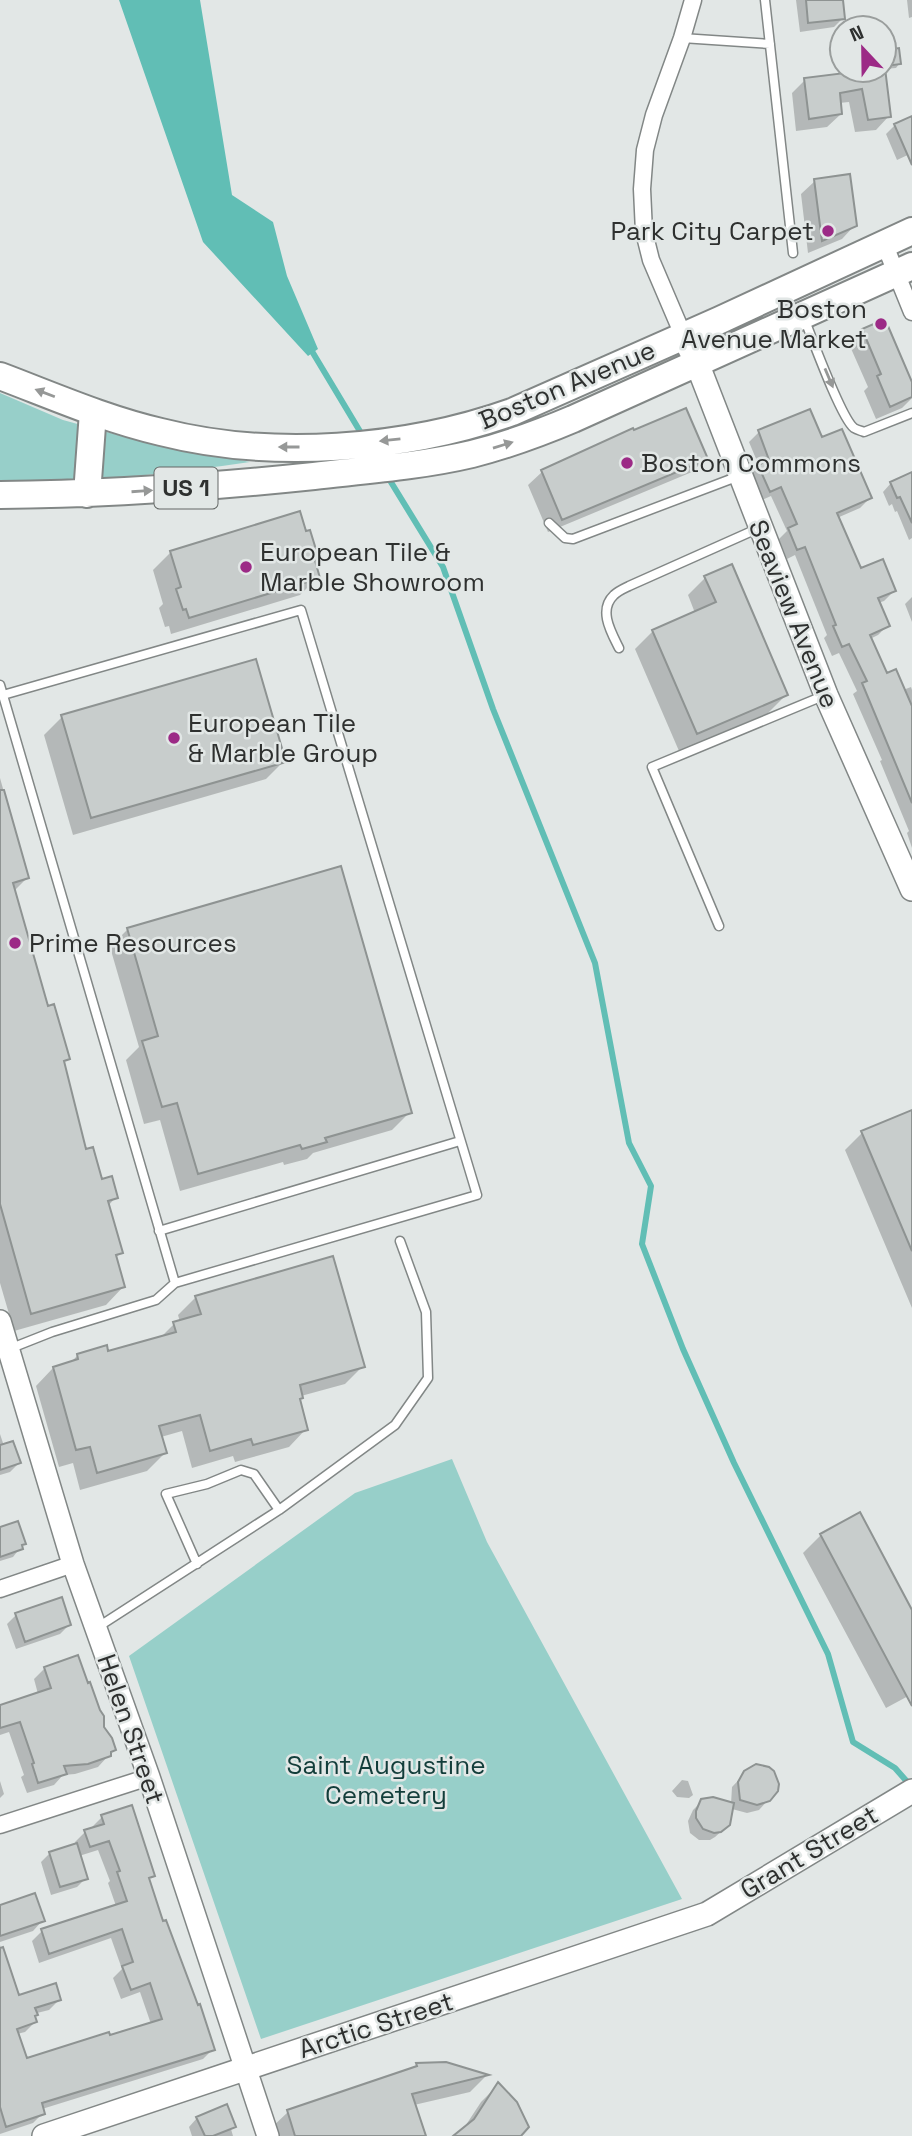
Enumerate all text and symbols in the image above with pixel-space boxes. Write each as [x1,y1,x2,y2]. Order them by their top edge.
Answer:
north arrow [828,14,898,84]
text: N [846,20,867,48]
place label: Park City Carpet [611,214,814,248]
marker: Park City Carpet [820,223,836,239]
place label: Boston Avenue Market [681,292,867,356]
marker: Boston Avenue Market [873,316,889,332]
street label: Boston Avenue [474,333,660,437]
one-way arrow [823,368,835,388]
one-way arrow [34,387,55,398]
one-way arrow [379,435,401,446]
one-way arrow [493,440,514,450]
one-way arrow [278,441,300,453]
place label: Boston Commons [641,446,861,480]
marker: Boston Commons [619,455,635,471]
road number: US 1 [154,467,218,508]
one-way arrow [131,485,153,496]
street label: Seaview Avenue [741,515,847,713]
place label: European Tile & Marble Showroom [260,535,485,599]
marker: European Tile & Marble Showroom [238,559,254,575]
place label: European Tile & Marble Group [188,706,378,770]
marker: European Tile & Marble Group [166,730,182,746]
place label: Prime Resources [29,926,237,960]
marker: Prime Resources [7,935,23,951]
street label: Helen Street [89,1650,173,1808]
park label: Saint Augustine Cemetery [286,1748,486,1812]
street label: Grant Street [734,1797,884,1907]
street label: Arctic Street [294,1984,458,2066]

